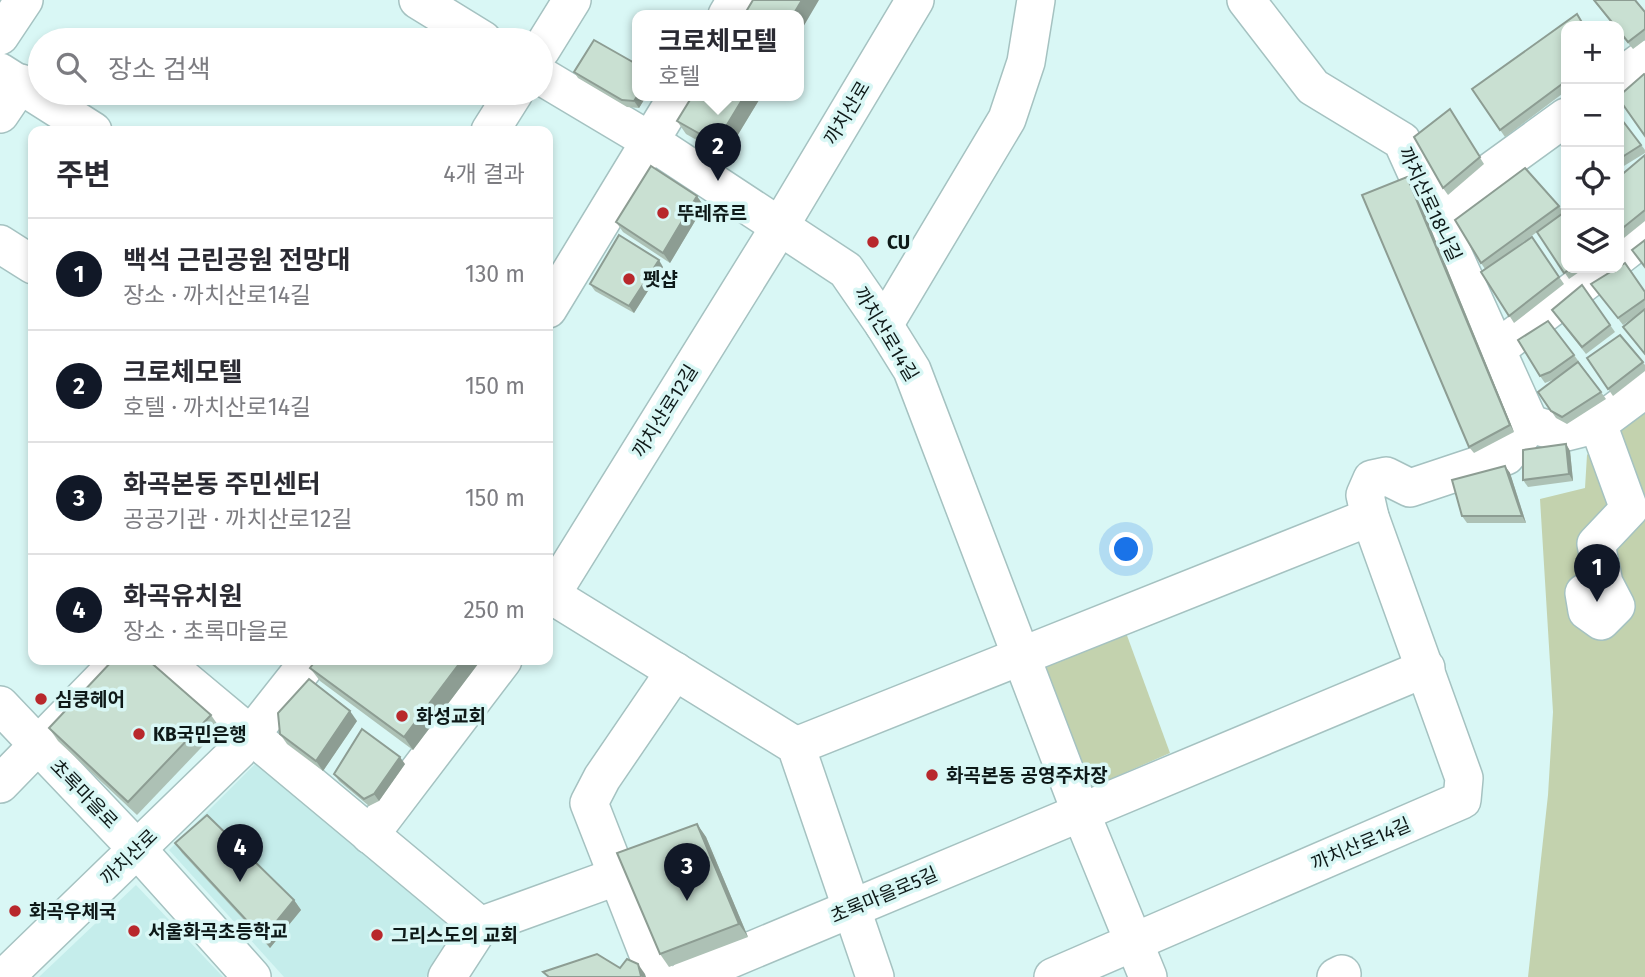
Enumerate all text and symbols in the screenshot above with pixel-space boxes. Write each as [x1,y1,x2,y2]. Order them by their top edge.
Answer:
popup [632,10,804,101]
map controls [1561,21,1624,273]
button: + [1561,21,1624,84]
text: 크로체모텔 [658,26,778,57]
search box [28,28,553,105]
icon: search [52,48,90,86]
text: 장소 검색 [108,54,211,85]
text: 호텔 [658,62,701,90]
street label: 까치산로 [819,77,875,149]
button: − [1561,84,1624,147]
pin: 2 [695,123,741,181]
street label: 까치산로18나길 [1393,143,1467,265]
button: locate [1561,147,1624,210]
text: 주변 [56,157,111,193]
text: 4개 결과 [443,160,525,188]
place label: 뚜레쥬르 [677,202,747,225]
marker: 뚜레쥬르 [655,205,671,221]
button: layers [1561,210,1624,273]
place label: CU [887,231,910,254]
marker: CU [865,234,881,250]
text: 백석 근린공원 전망대 [123,245,351,276]
text: 1 [74,260,84,288]
text: 130 m [465,260,525,288]
place label: 펫샵 [643,268,678,291]
marker: 펫샵 [621,271,637,287]
text: 장소 · 까치산로14길 [123,281,311,309]
street label: 까치산로14길 [849,283,923,385]
text: 크로체모텔 [123,357,243,388]
street label: 까치산로12길 [627,360,703,462]
text: 2 [73,372,85,400]
text: 150 m [465,372,525,400]
text: 호텔 · 까치산로14길 [123,393,311,421]
text: 화곡본동 주민센터 [123,469,321,500]
text: 3 [73,484,85,512]
text: 150 m [465,484,525,512]
text: 공공기관 · 까치산로12길 [123,505,353,533]
your location [1109,532,1143,566]
pin: 1 [1574,544,1620,602]
text: 화곡유치원 [123,581,243,612]
text: 4 [73,596,86,624]
text: 250 m [463,596,525,624]
text: 장소 · 초록마을로 [123,617,289,645]
place label: 심쿵헤어 [55,688,125,711]
marker: 심쿵헤어 [33,691,49,707]
place label: 화성교회 [416,705,486,728]
marker: 화성교회 [394,708,410,724]
place label: KB국민은행 [153,723,247,746]
marker: KB국민은행 [131,726,147,742]
street label: 초록마을로 [45,755,123,833]
place label: 화곡본동 공영주차장 [946,764,1108,787]
marker: 화곡본동 공영주차장 [924,767,940,783]
street label: 까치산로14길 [1308,813,1414,875]
street label: 까치산로 [96,824,162,890]
pin: 4 [217,824,263,882]
pin: 3 [664,843,710,901]
street label: 초록마을로5길 [827,862,941,928]
place label: 화곡우체국 [29,900,116,923]
marker: 화곡우체국 [7,903,23,919]
place label: 서울화곡초등학교 [148,920,288,943]
marker: 서울화곡초등학교 [126,923,142,939]
place label: 그리스도의 교회 [391,924,518,947]
marker: 그리스도의 교회 [369,927,385,943]

